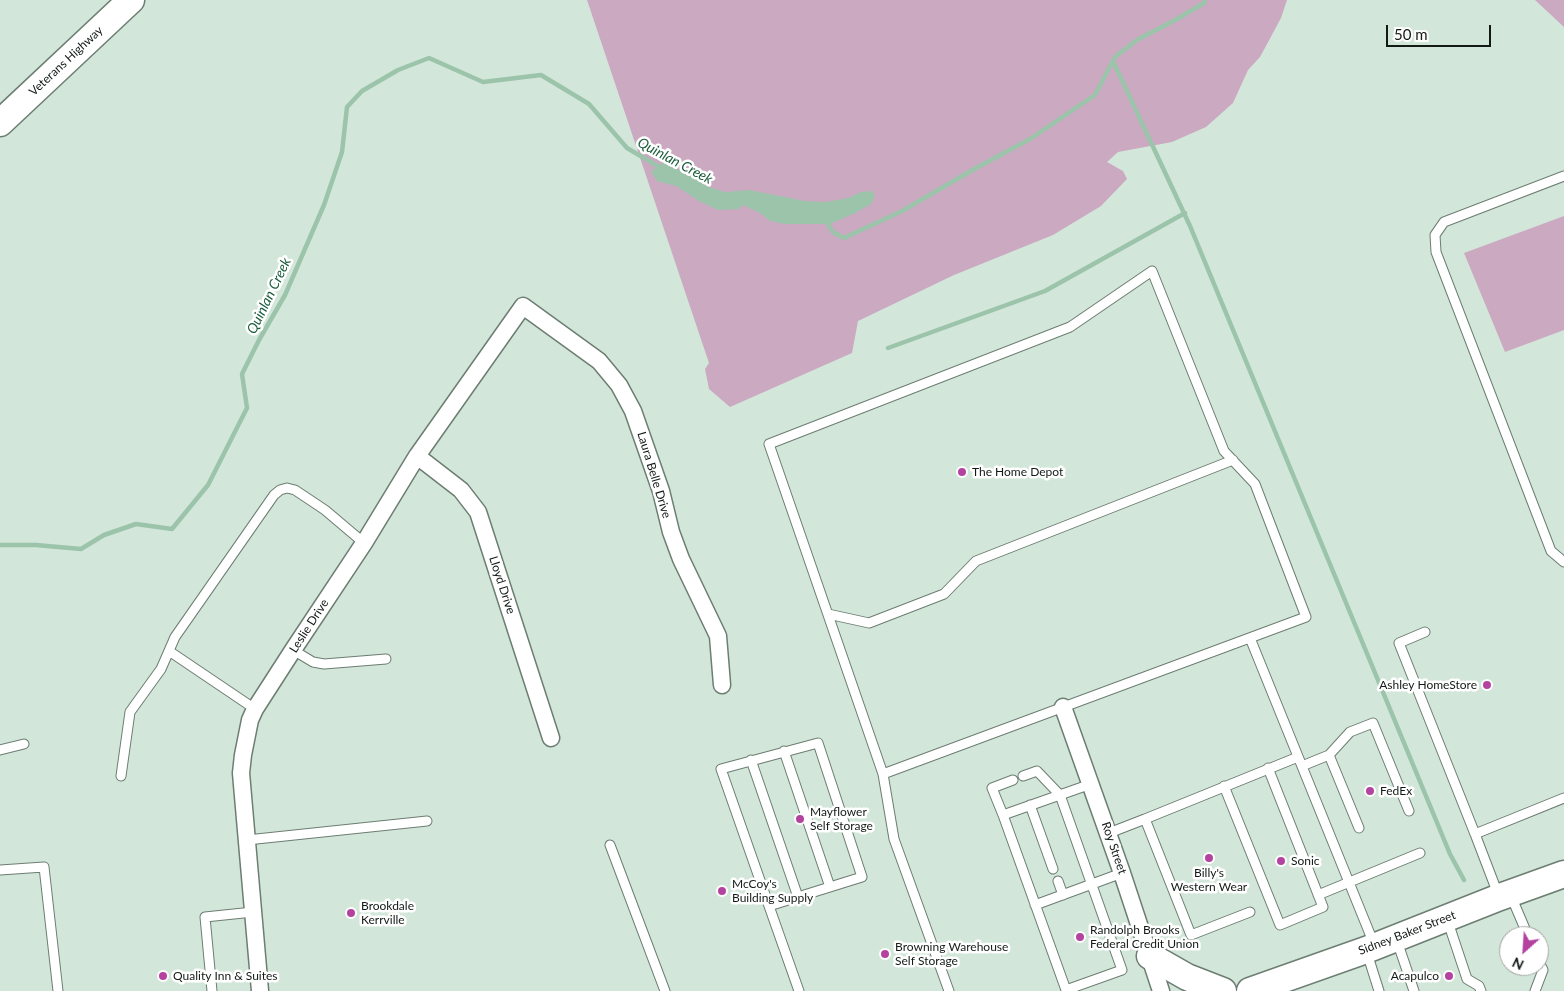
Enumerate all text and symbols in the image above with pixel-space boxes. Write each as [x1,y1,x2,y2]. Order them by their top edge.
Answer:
scale bar [1389,15,1494,47]
street label: Veterans Highway [26,23,106,99]
text: 50 m [1394,25,1428,43]
water label: Quinlan Creek [635,134,715,188]
water label: Quinlan Creek [243,255,295,337]
street label: Laura Belle Drive [634,430,674,520]
place label: The Home Depot [972,465,1063,479]
marker: The Home Depot [956,466,968,478]
street label: Lloyd Drive [486,554,518,616]
street label: Leslie Drive [286,597,332,655]
place label: Ashley HomeStore [1379,678,1477,692]
marker: Ashley HomeStore [1481,679,1493,691]
place label: FedEx [1380,784,1412,798]
marker: FedEx [1364,785,1376,797]
place label: Mayflower Self Storage [810,805,873,833]
marker: Mayflower Self Storage [794,813,806,825]
street label: Roy Street [1098,820,1130,876]
marker: Billy's Western Wear [1203,852,1215,864]
place label: Sonic [1291,854,1320,868]
marker: Sonic [1275,855,1287,867]
place label: Billy's Western Wear [1171,866,1247,894]
place label: McCoy's Building Supply [732,877,813,905]
marker: McCoy's Building Supply [716,885,728,897]
place label: Brookdale Kerrville [361,899,414,927]
marker: Brookdale Kerrville [345,907,357,919]
street label: Sidney Baker Street [1356,908,1458,958]
place label: Randolph Brooks Federal Credit Union [1090,923,1199,951]
north arrow [1499,926,1549,976]
marker: Randolph Brooks Federal Credit Union [1074,931,1086,943]
place label: Browning Warehouse Self Storage [895,940,1008,968]
marker: Browning Warehouse Self Storage [879,948,891,960]
text: N [1509,954,1526,974]
place label: Quality Inn & Suites [173,969,278,983]
place label: Acapulco [1391,969,1439,983]
marker: Quality Inn & Suites [157,970,169,982]
marker: Acapulco [1443,970,1455,982]

